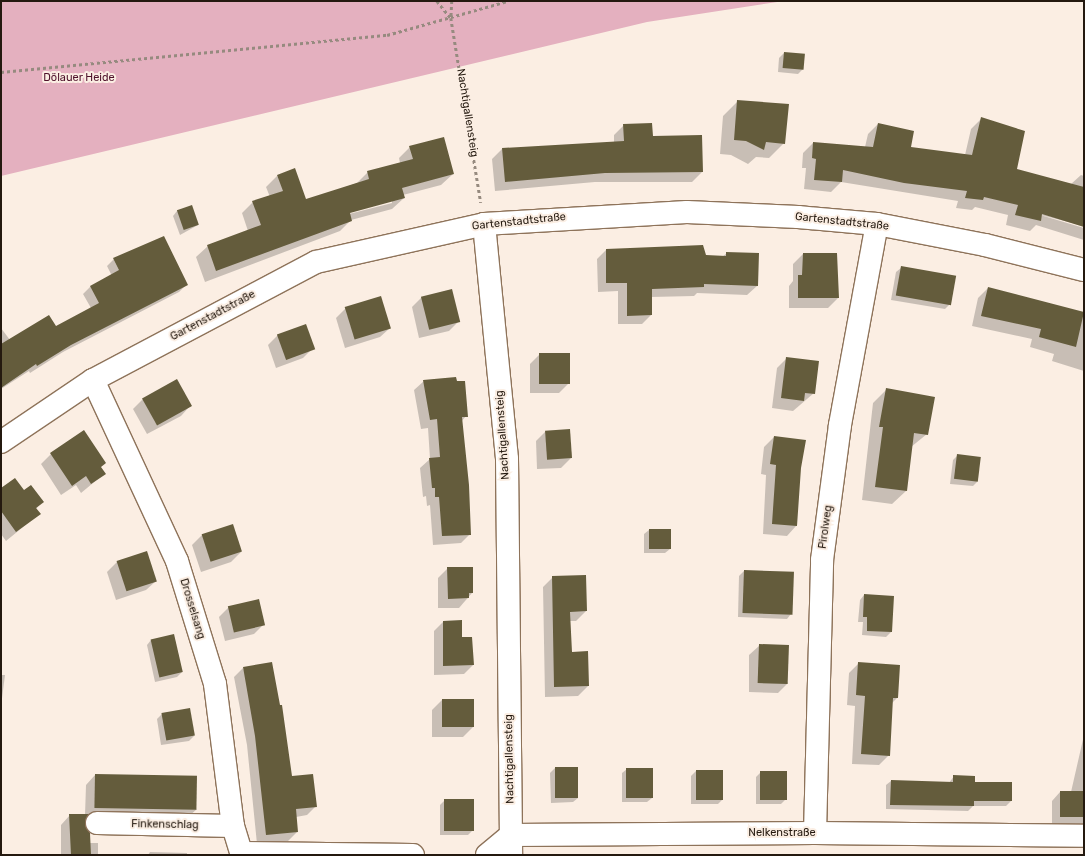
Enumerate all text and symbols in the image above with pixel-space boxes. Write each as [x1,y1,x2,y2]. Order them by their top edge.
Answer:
street label: Nachtigallensteig [453,68,481,158]
park label: Dölauer Heide [43,71,115,85]
street label: Gartenstadtstraße [471,211,567,233]
street label: Gartenstadtstraße [794,211,890,233]
street label: Gartenstadtstraße [168,288,258,344]
street label: Nachtigallensteig [493,390,513,480]
street label: Pirolweg [816,504,836,550]
street label: Drosselsang [176,577,208,641]
street label: Nachtigallensteig [503,714,517,804]
street label: Finkenschlag [131,818,199,832]
street label: Nelkenstraße [748,826,816,840]

